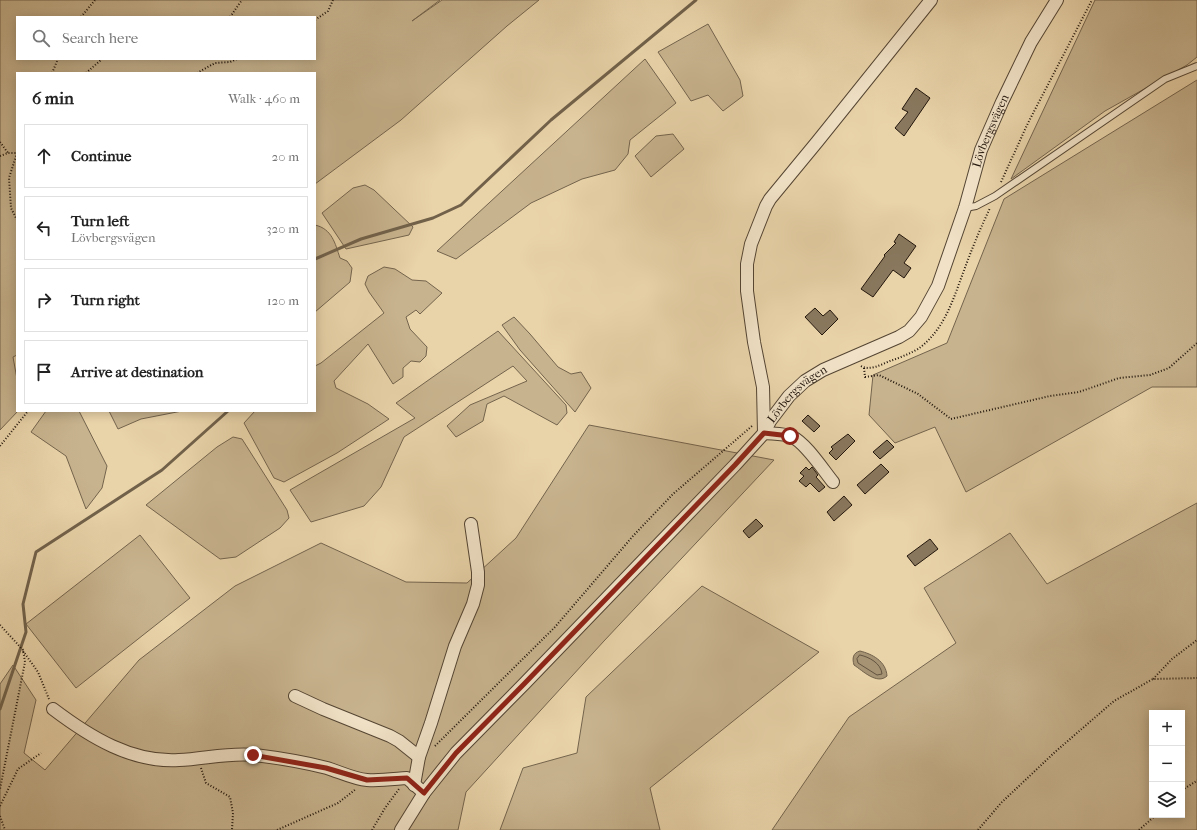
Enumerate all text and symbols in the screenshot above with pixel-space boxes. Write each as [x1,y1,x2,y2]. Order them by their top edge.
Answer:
search box [16,16,316,60]
icon: search [30,27,52,49]
text: Search here [62,29,138,47]
text: 6 min [32,88,74,108]
text: Walk · 460 m [228,91,300,106]
street label: Lövbergsvägen [969,92,1012,169]
icon: ahead [33,145,55,167]
text: Continue [71,147,131,165]
text: 20 m [272,149,299,164]
text: Turn left [71,212,129,230]
icon: left [33,217,55,239]
text: 320 m [266,221,299,236]
text: Lövbergsvägen [71,230,156,245]
icon: right [33,289,55,311]
text: Turn right [71,291,140,309]
text: 120 m [267,293,299,308]
icon: arrive [33,361,55,383]
street label: Lövbergsvägen [764,362,829,426]
text: Arrive at destination [71,363,203,381]
route start [781,427,799,445]
map controls [1149,710,1185,818]
button: + [1149,710,1185,746]
route end [244,746,262,764]
button: − [1149,746,1185,782]
button: layers [1149,782,1185,818]

